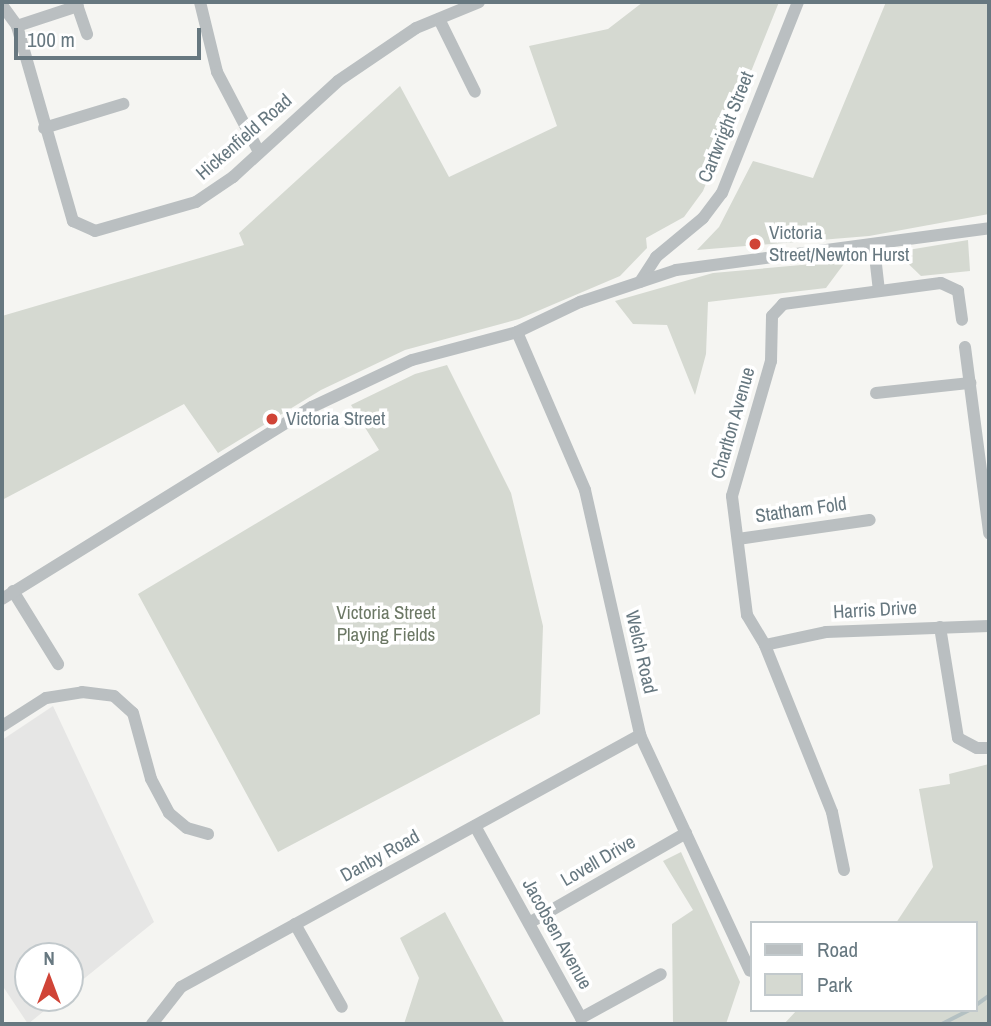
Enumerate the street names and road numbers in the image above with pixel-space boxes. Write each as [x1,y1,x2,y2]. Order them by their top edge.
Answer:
street label: Cartwright Street [693,68,759,186]
street label: Hickenfield Road [191,89,297,185]
street label: Charlton Avenue [706,364,760,482]
street label: Statham Fold [754,492,848,528]
street label: Harris Drive [832,596,918,624]
street label: Welch Road [620,608,662,696]
street label: Danby Road [337,825,423,887]
street label: Lovell Drive [557,831,639,891]
street label: Jacobsen Avenue [517,874,597,994]

